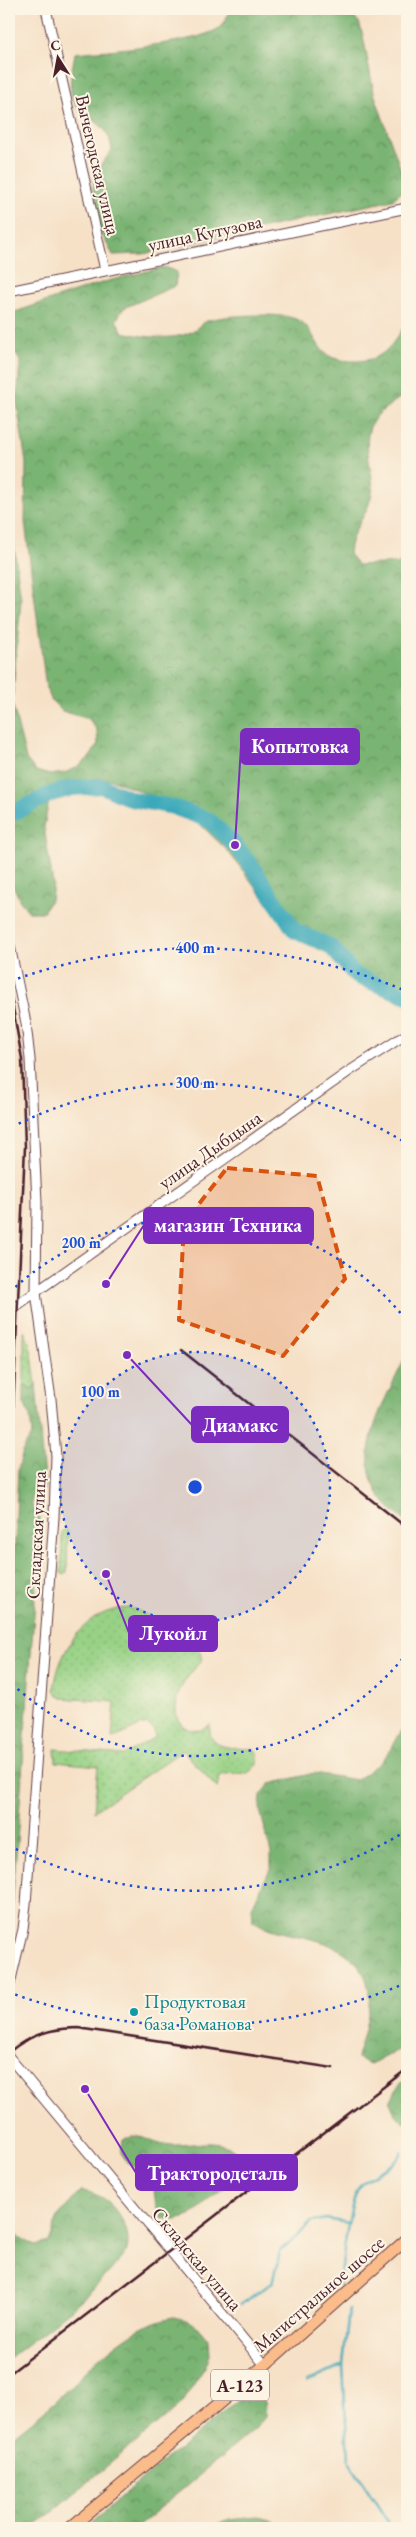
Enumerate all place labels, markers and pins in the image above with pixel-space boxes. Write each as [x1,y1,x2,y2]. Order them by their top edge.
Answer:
callout: Копытовка [241,729,359,764]
callout: магазин Техника [144,1208,313,1243]
callout: Диамакс [192,1407,288,1442]
centre of rings [186,1478,204,1496]
callout: Лукойл [129,1616,217,1651]
place label: Продуктовая база Романова [144,1989,252,2036]
marker: Продуктовая база Романова [128,2006,140,2018]
callout: Трактородеталь [136,2155,297,2190]

